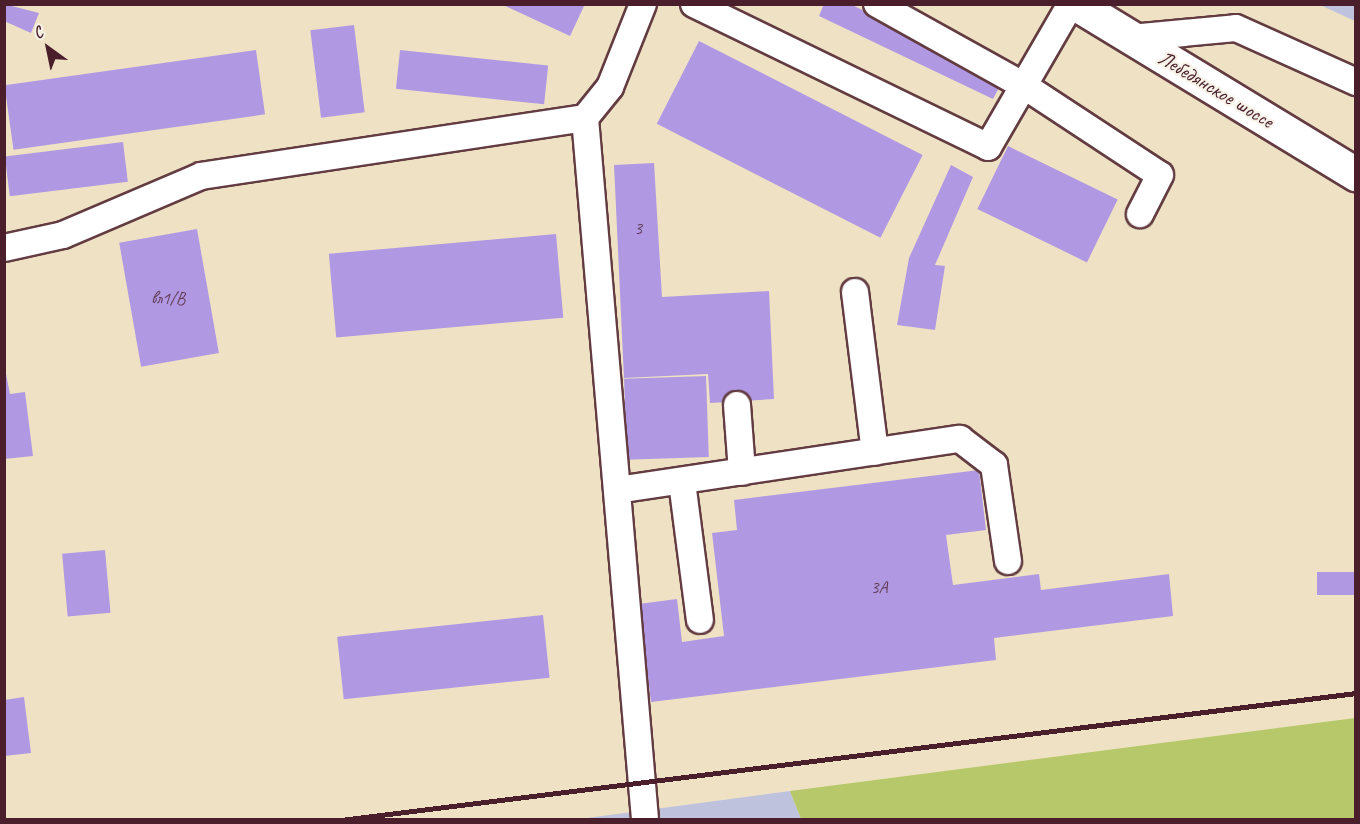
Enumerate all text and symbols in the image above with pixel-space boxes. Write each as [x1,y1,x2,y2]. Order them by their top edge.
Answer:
north arrow [18,18,78,78]
text: С [29,22,47,43]
street label: Лебедянское шоссе [1153,44,1279,134]
house number: 3 [634,217,642,239]
house number: вл1/В [151,287,185,309]
house number: 3А [870,576,888,598]

